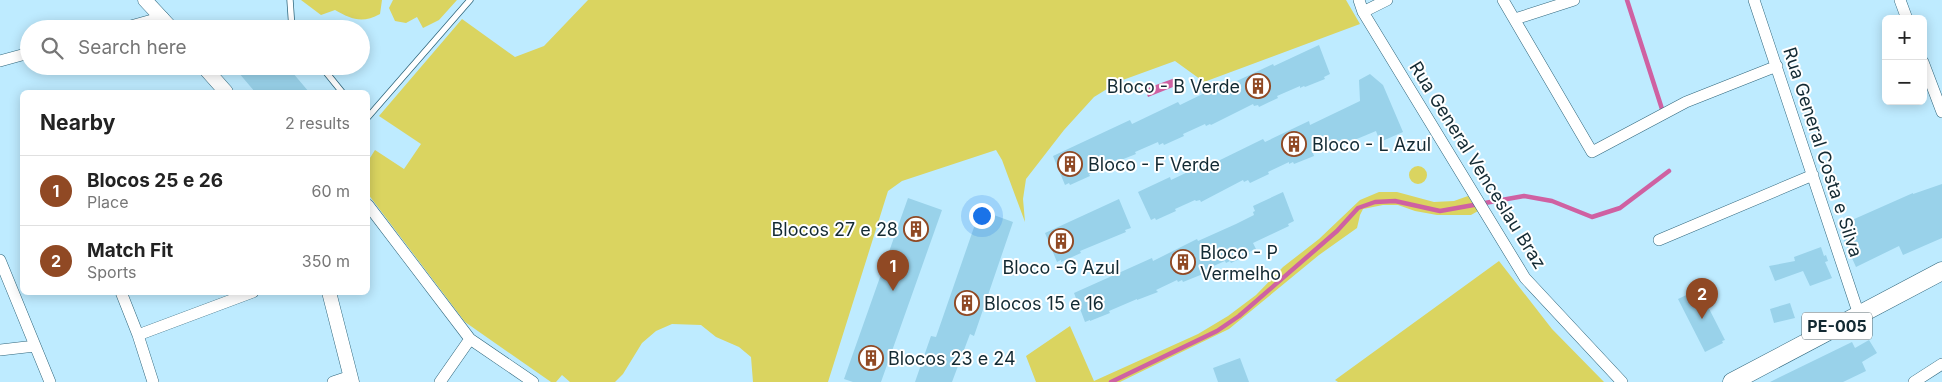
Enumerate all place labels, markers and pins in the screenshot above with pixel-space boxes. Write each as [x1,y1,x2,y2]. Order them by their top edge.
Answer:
building icon: Bloco - B Verde [1245,73,1271,99]
place label: Bloco - B Verde [1107,76,1240,97]
building icon: Bloco - L Azul [1281,131,1307,157]
place label: Bloco - L Azul [1312,134,1431,155]
building icon: Bloco - F Verde [1057,151,1083,177]
place label: Bloco - F Verde [1088,154,1220,175]
building icon: Blocos 27 e 28 [903,216,929,242]
place label: Blocos 27 e 28 [772,219,898,240]
building icon: Bloco -G Azul [1048,228,1074,254]
place label: Bloco - P Vermelho [1200,242,1281,284]
building icon: Bloco - P Vermelho [1170,249,1196,275]
pin: 1 [877,250,909,291]
place label: Bloco -G Azul [1002,257,1120,278]
pin: 2 [1686,278,1718,319]
building icon: Blocos 15 e 16 [954,290,980,316]
place label: Blocos 15 e 16 [984,293,1104,314]
building icon: Blocos 23 e 24 [858,345,884,371]
place label: Blocos 23 e 24 [888,348,1016,369]

